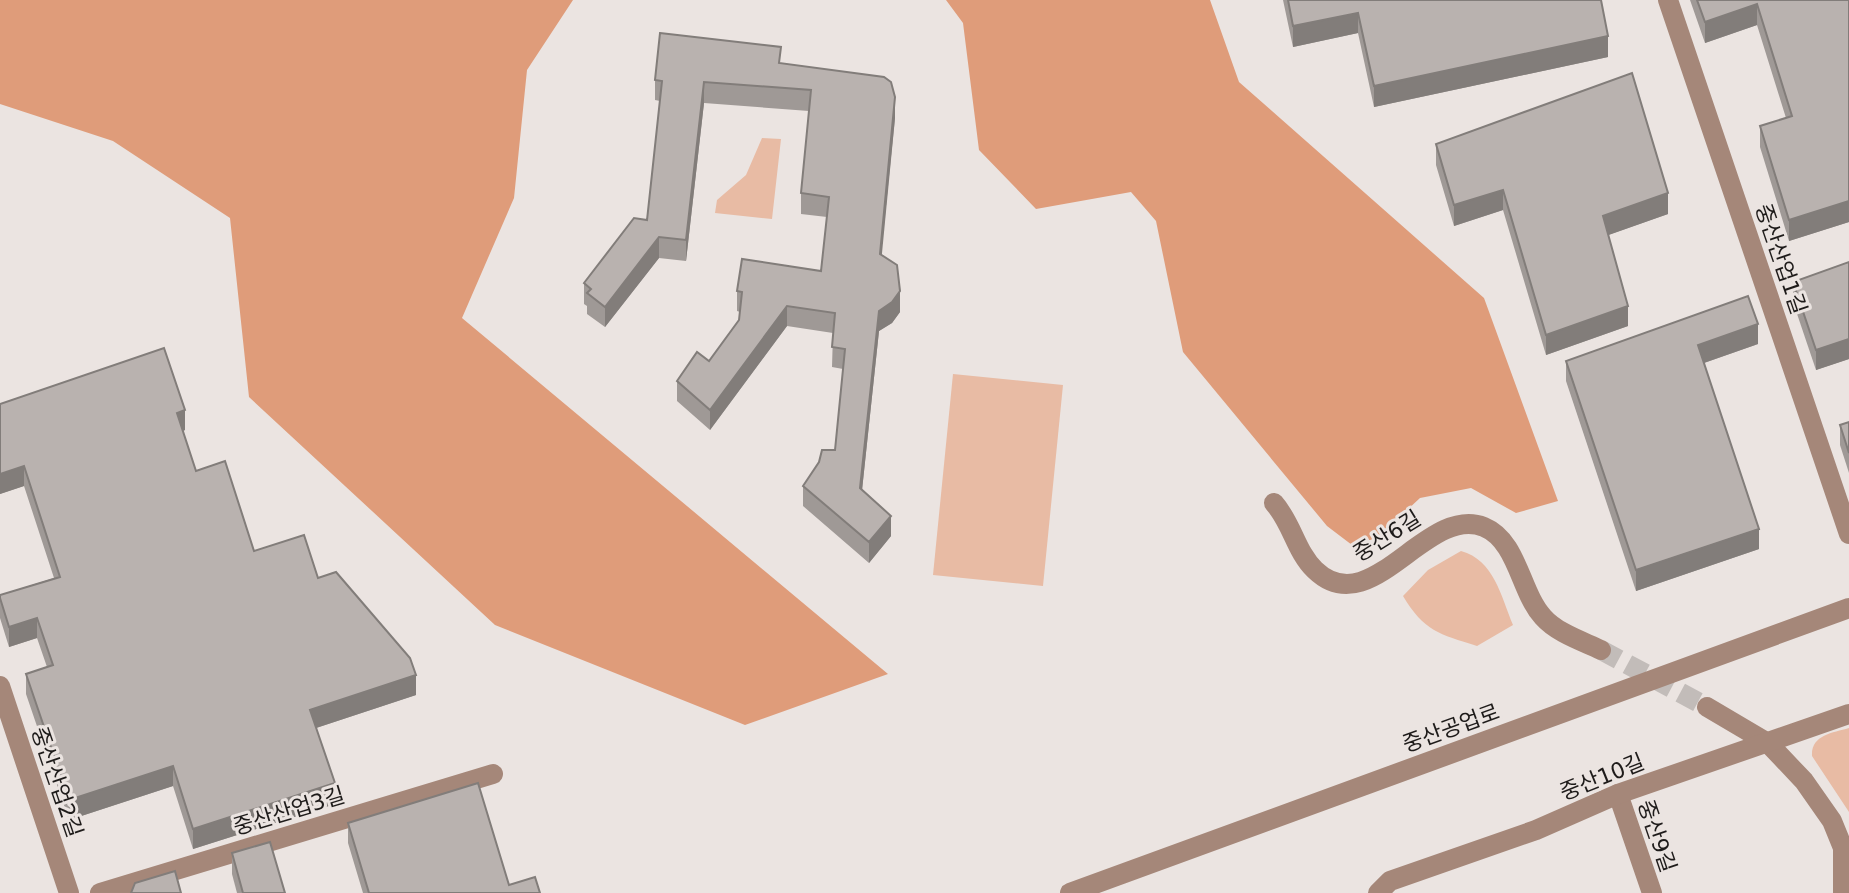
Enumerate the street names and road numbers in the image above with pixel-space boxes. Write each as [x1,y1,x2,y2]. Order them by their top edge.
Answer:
street label: 중산산업1길 [1750,200,1812,318]
street label: 중산6길 [1349,506,1425,566]
street label: 중산공업로 [1399,699,1503,757]
street label: 중산산업2길 [26,723,88,841]
street label: 중산10길 [1556,749,1648,805]
street label: 중산산업3길 [230,782,348,840]
street label: 중산9길 [1633,797,1681,875]

